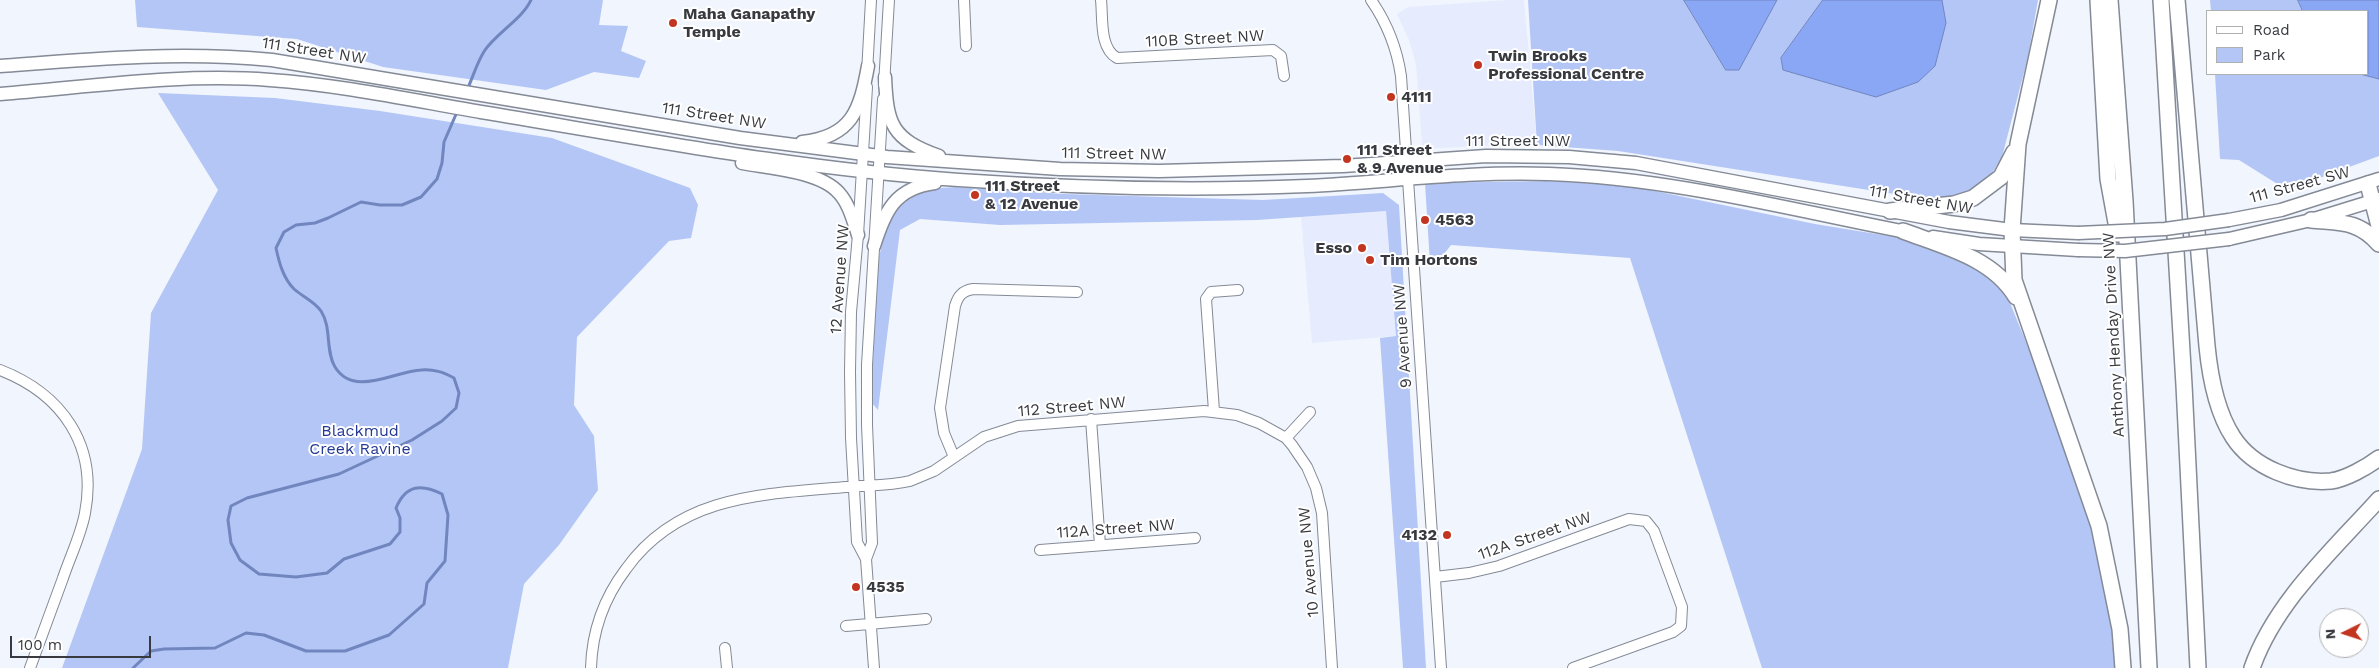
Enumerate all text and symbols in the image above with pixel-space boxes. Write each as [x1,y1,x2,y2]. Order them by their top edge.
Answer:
place label: Maha Ganapathy Temple [683,4,815,42]
legend [2206,10,2369,75]
marker: Maha Ganapathy Temple [667,17,679,29]
text: Road [2253,21,2290,39]
street label: 110B Street NW [1145,26,1265,52]
street label: 111 Street NW [261,33,367,69]
place label: Twin Brooks Professional Centre [1488,46,1644,84]
text: Park [2253,46,2285,64]
marker: Twin Brooks Professional Centre [1472,59,1484,71]
place label: 4111 [1401,87,1432,107]
marker: 4111 [1385,91,1397,103]
street label: 111 Street NW [661,98,767,134]
street label: 111 Street NW [1466,131,1570,151]
place label: 111 Street & 9 Avenue [1357,140,1444,178]
street label: 111 Street NW [1061,143,1167,165]
marker: 111 Street & 9 Avenue [1341,153,1353,165]
street label: 111 Street SW [2248,162,2352,208]
place label: 111 Street & 12 Avenue [985,176,1078,214]
street label: 111 Street NW [1868,181,1974,219]
marker: 111 Street & 12 Avenue [969,189,981,201]
place label: 4563 [1435,210,1474,230]
marker: 4563 [1419,214,1431,226]
street label: 12 Avenue NW [827,223,853,335]
street label: Anthony Henday Drive NW [2099,232,2129,438]
place label: Esso [1315,238,1352,258]
marker: Esso [1356,242,1368,254]
place label: Tim Hortons [1380,250,1478,270]
marker: Tim Hortons [1364,254,1376,266]
street label: 9 Avenue NW [1390,283,1416,389]
street label: 112 Street NW [1017,393,1127,421]
park label: Blackmud Creek Ravine [309,421,411,459]
street label: 10 Avenue NW [1295,506,1323,618]
street label: 112A Street NW [1476,508,1594,564]
street label: 112A Street NW [1056,515,1176,543]
place label: 4132 [1401,525,1437,545]
marker: 4132 [1441,529,1453,541]
place label: 4535 [866,577,904,597]
marker: 4535 [850,581,862,593]
north arrow [2319,608,2369,658]
scale bar [12,626,154,658]
text: N [2322,628,2338,640]
text: 100 m [18,636,62,654]

